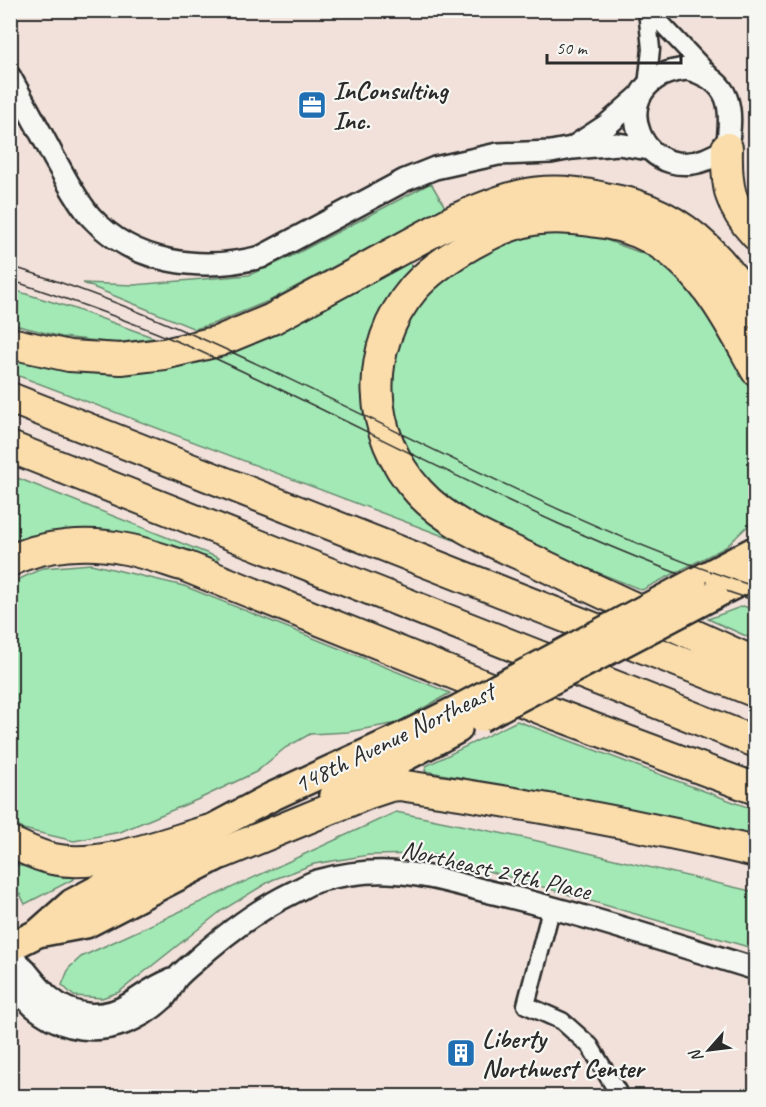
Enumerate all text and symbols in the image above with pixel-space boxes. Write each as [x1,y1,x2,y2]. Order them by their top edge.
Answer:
scale bar [547,27,680,65]
text: 50 m [556,37,589,59]
place label: InConsulting Inc. [333,74,450,137]
office icon: InConsulting Inc. [296,89,328,121]
street label: 148th Avenue Northeast [288,674,503,801]
street label: Northeast 29th Place [398,832,595,908]
north arrow [679,1020,739,1080]
place label: Liberty Northwest Center [482,1022,646,1085]
building icon: Liberty Northwest Center [445,1037,477,1069]
text: N [684,1045,708,1066]

